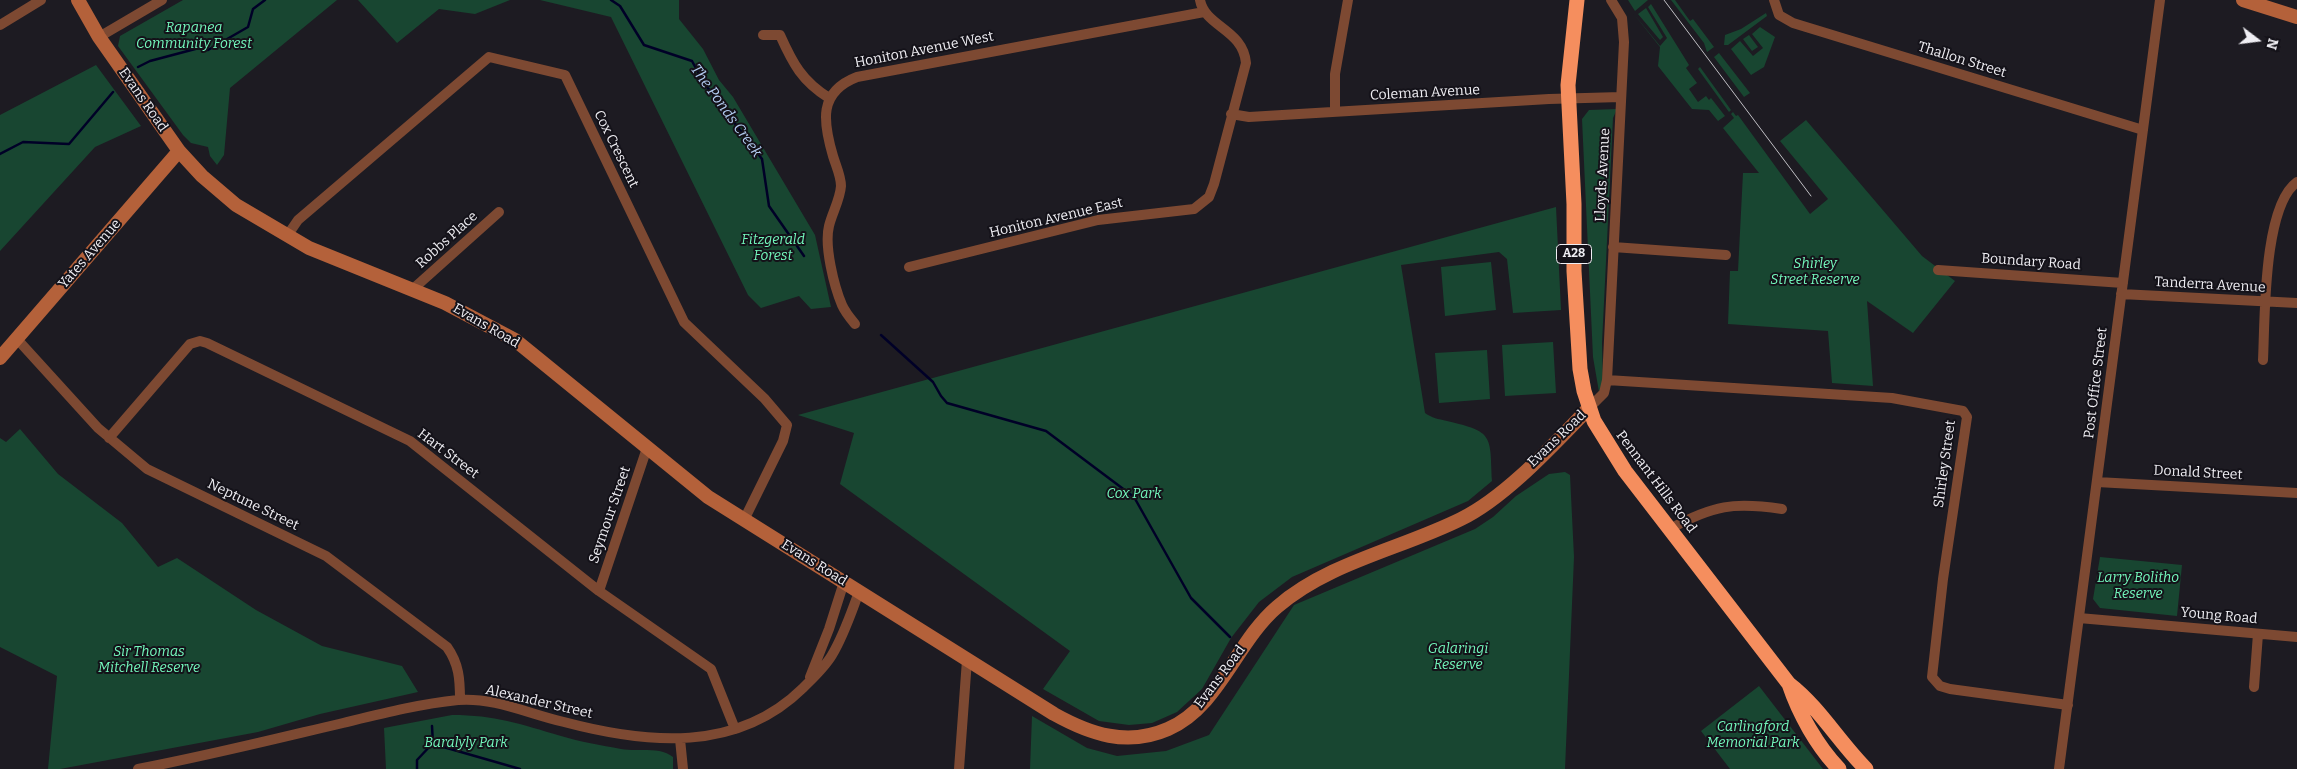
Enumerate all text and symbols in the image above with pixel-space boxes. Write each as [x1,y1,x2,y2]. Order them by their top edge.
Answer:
north arrow [2232,15,2282,65]
park label: Rapanea Community Forest [136,20,252,52]
street label: Honiton Avenue West [853,28,995,72]
text: N [2262,37,2282,51]
street label: Thallon Street [1916,39,2008,81]
water label: The Ponds Creek [686,61,766,161]
street label: Evans Road [115,65,171,135]
street label: Coleman Avenue [1369,82,1481,104]
street label: Cox Crescent [590,108,642,190]
street label: Lloyds Avenue [1592,128,1614,222]
street label: Honiton Avenue East [988,194,1124,242]
street label: Robbs Place [413,208,481,272]
street label: Yates Avenue [55,216,125,292]
park label: Fitzgerald Forest [741,232,805,264]
road number: A28 [1556,244,1592,264]
street label: Boundary Road [1981,250,2081,274]
park label: Shirley Street Reserve [1770,256,1860,288]
street label: Tanderra Avenue [2154,274,2266,296]
street label: Evans Road [450,300,522,352]
street label: Post Office Street [2081,326,2111,440]
street label: Evans Road [1524,407,1590,471]
street label: Shirley Street [1931,419,1959,509]
street label: Hart Street [414,426,482,482]
street label: Pennant Hills Road [1612,428,1700,536]
street label: Donald Street [2153,462,2243,484]
street label: Seymour Street [586,464,634,566]
street label: Neptune Street [205,476,301,534]
park label: Cox Park [1107,486,1161,502]
street label: Evans Road [778,536,850,590]
park label: Larry Bolitho Reserve [2097,570,2179,602]
street label: Young Road [2180,604,2258,628]
park label: Galaringi Reserve [1428,641,1488,674]
street label: Evans Road [1191,642,1249,712]
park label: Sir Thomas Mitchell Reserve [98,644,200,676]
street label: Alexander Street [484,682,594,722]
park label: Carlingford Memorial Park [1706,719,1800,752]
park label: Baralyly Park [424,735,508,751]

